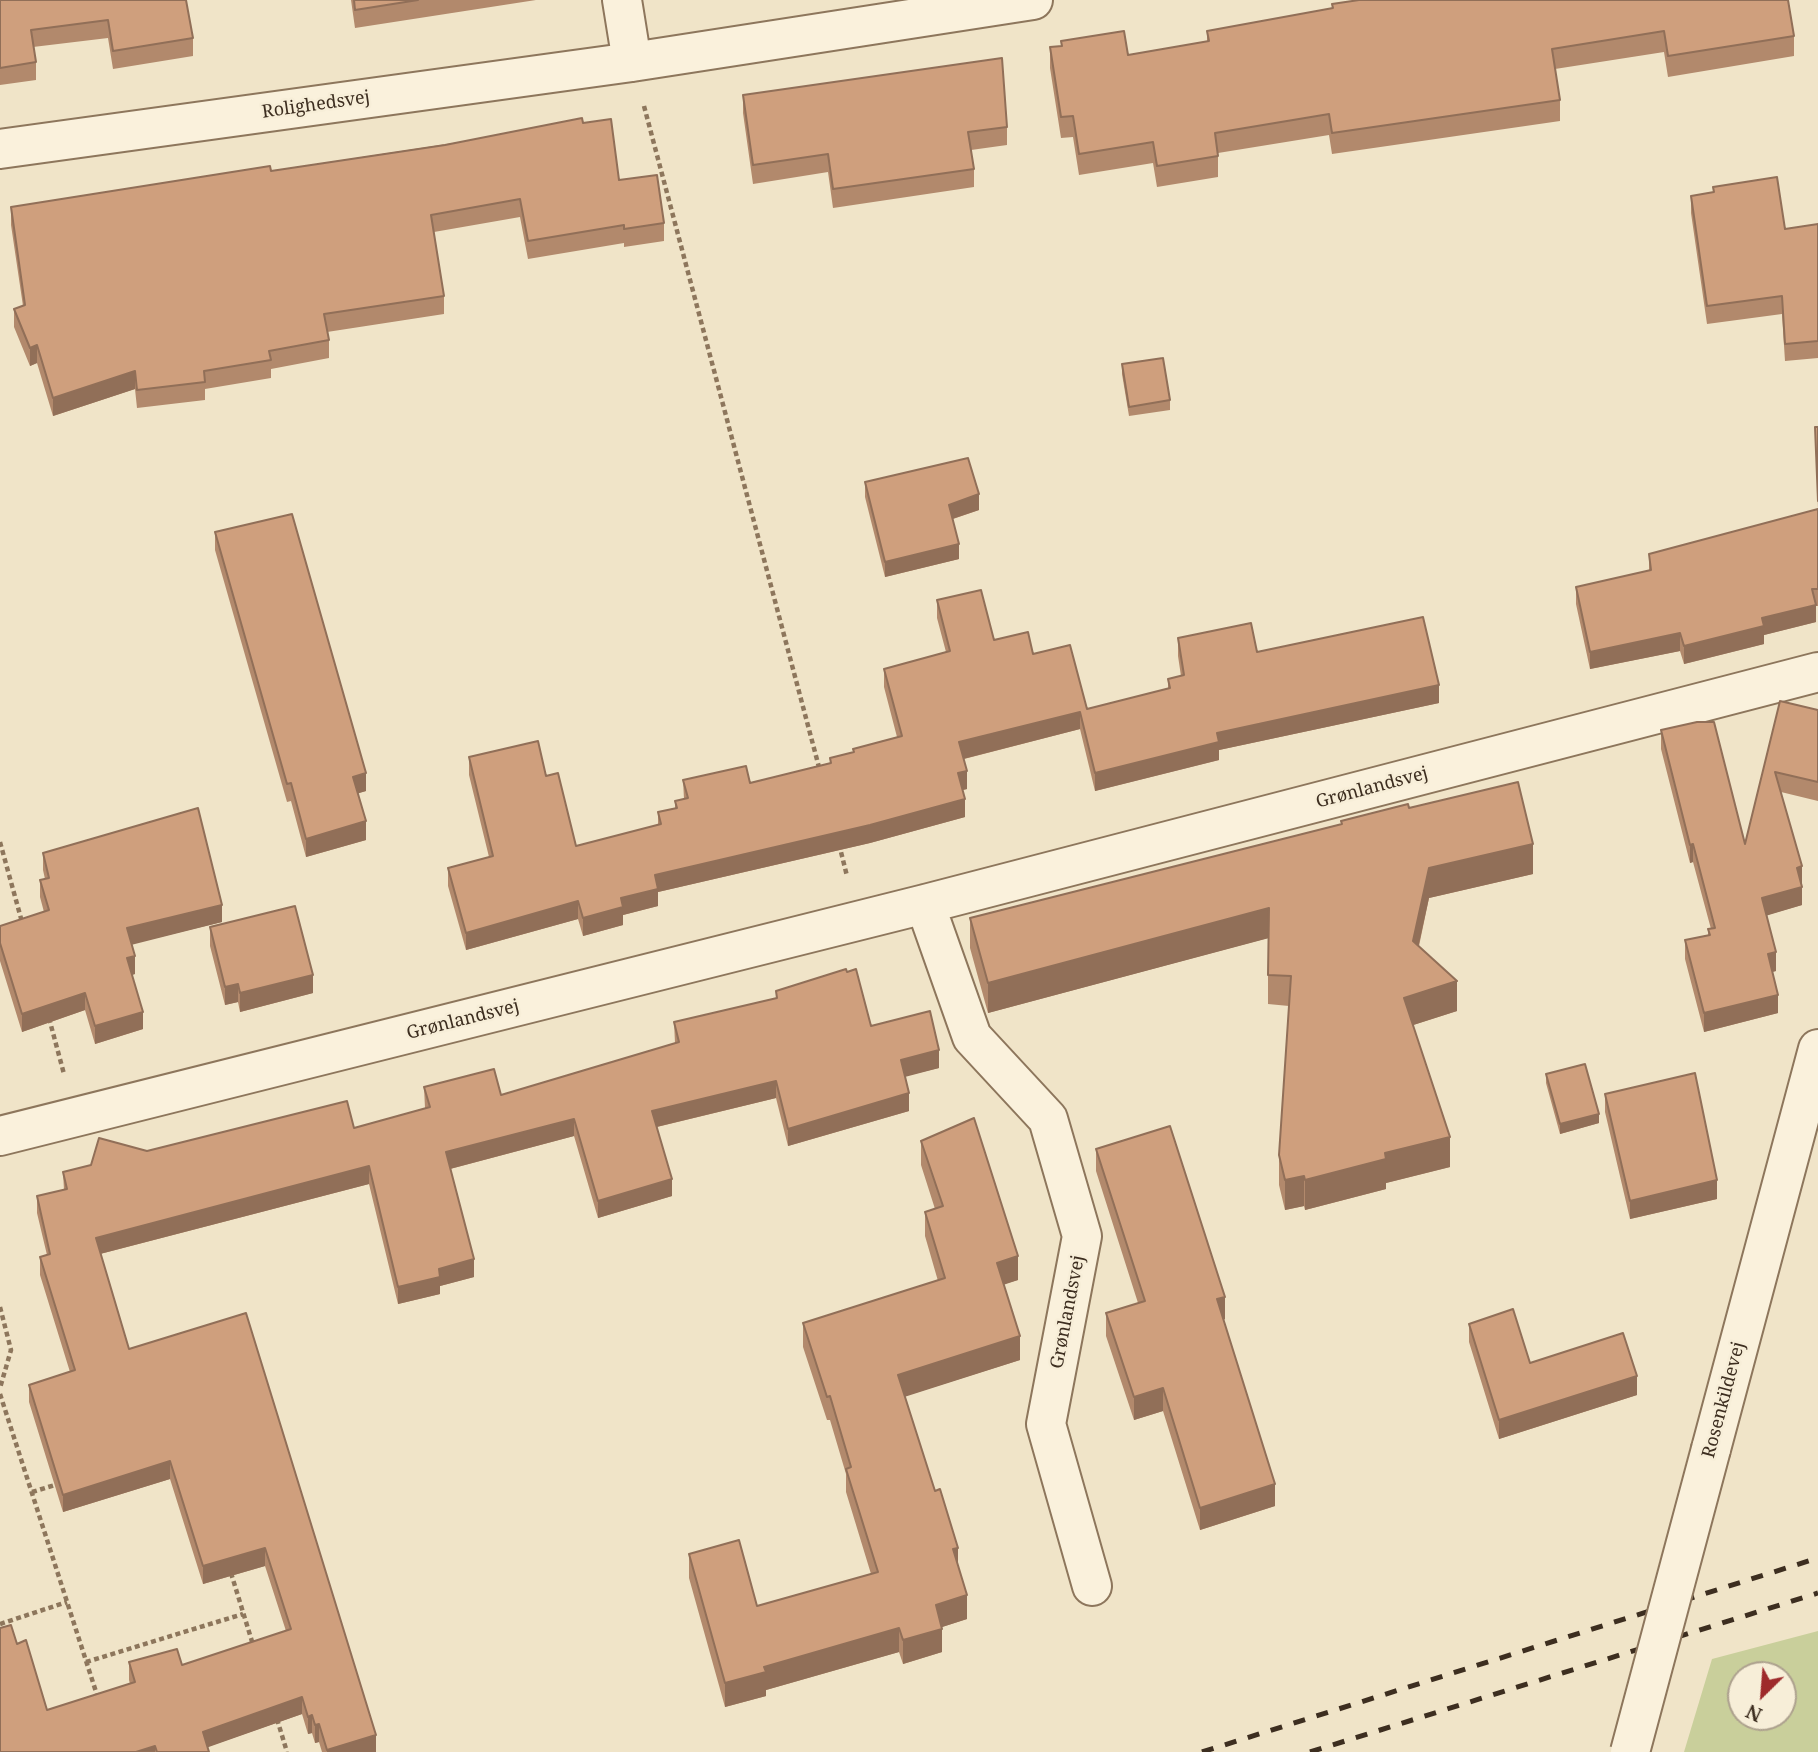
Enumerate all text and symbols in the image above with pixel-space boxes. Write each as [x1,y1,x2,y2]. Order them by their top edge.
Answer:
street label: Rolighedsvej [261,87,371,123]
street label: Grønlandsvej [1314,763,1430,813]
street label: Grønlandsvej [404,996,522,1044]
street label: Grønlandsvej [1046,1253,1090,1371]
street label: Rosenkildevej [1698,1339,1750,1461]
north arrow [1727,1661,1797,1731]
text: N [1742,1698,1766,1728]

